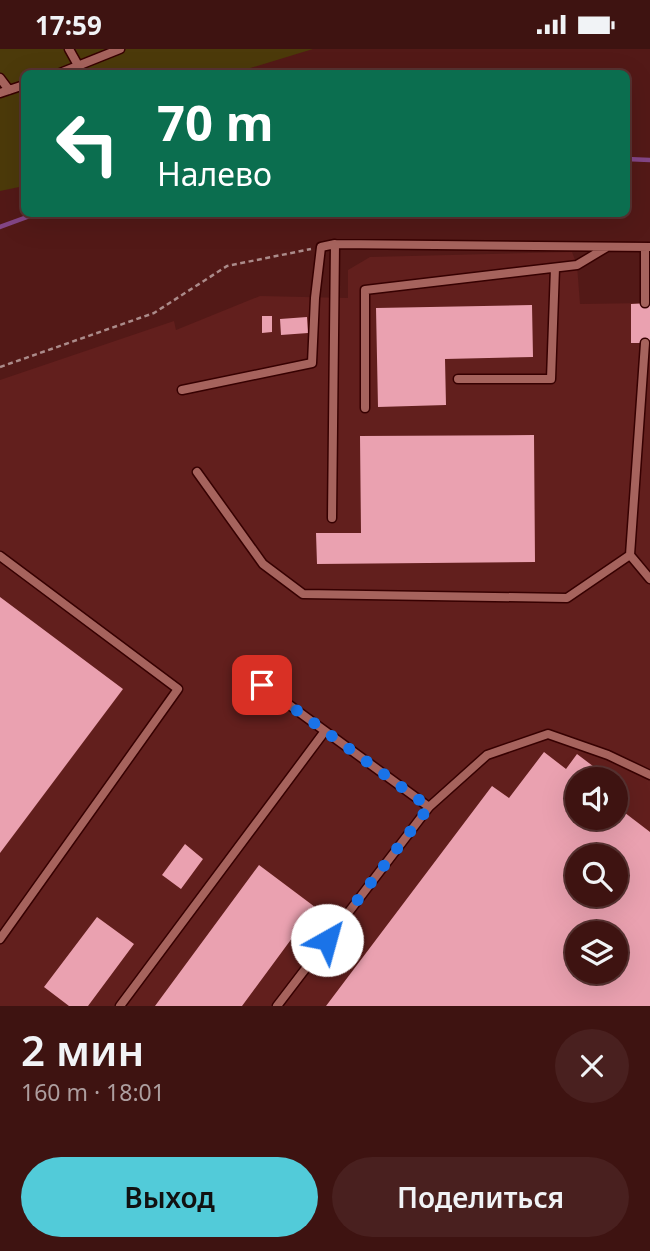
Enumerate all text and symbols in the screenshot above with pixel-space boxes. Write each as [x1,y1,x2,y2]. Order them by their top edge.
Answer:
text: 17:59 [35,7,102,43]
text: 70 m [157,89,274,155]
icon: left [42,98,133,189]
text: Налево [157,152,272,195]
pin [232,655,292,715]
icon: arrive [243,666,281,704]
map controls [565,767,628,984]
button: sound [565,767,628,830]
button: search [565,844,628,907]
position arrow [290,903,364,977]
button: layers [565,921,628,984]
text: 2 мин [21,1021,144,1078]
button: close [555,1029,629,1103]
text: 160 m · 18:01 [21,1076,165,1108]
button: Выход [21,1157,318,1237]
button: Поделиться [332,1157,629,1237]

